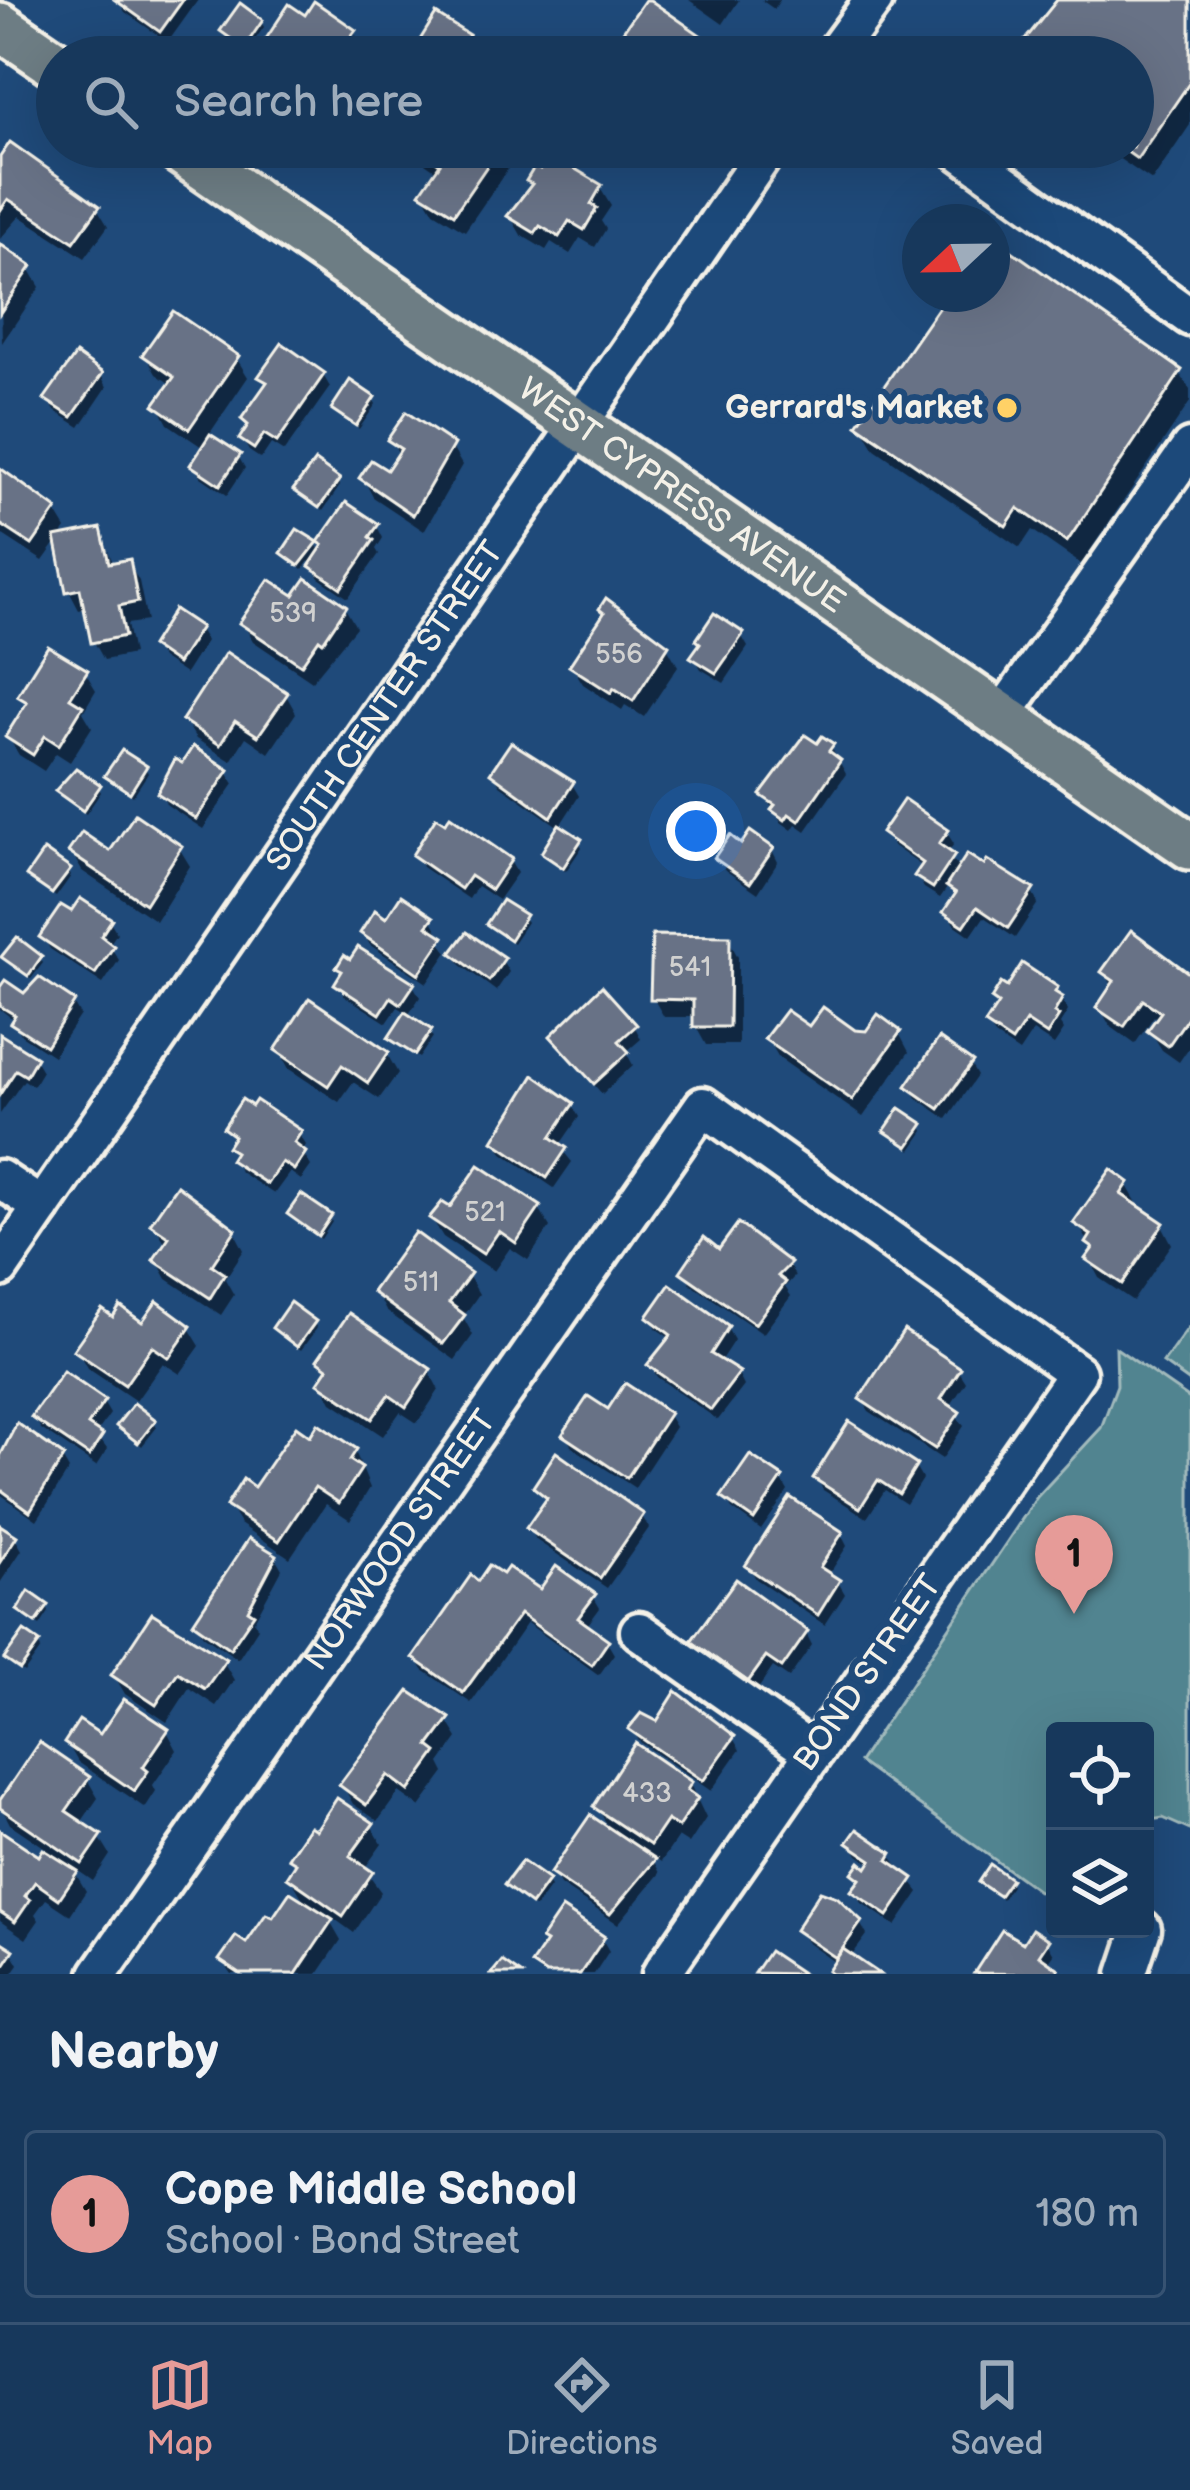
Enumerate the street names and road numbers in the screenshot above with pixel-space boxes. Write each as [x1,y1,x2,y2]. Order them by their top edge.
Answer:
street label: WEST CYPRESS AVENUE [510,369,853,622]
street label: SOUTH CENTER STREET [258,534,513,879]
street label: NORWOOD STREET [296,1403,505,1679]
street label: BOND STREET [785,1567,951,1779]

